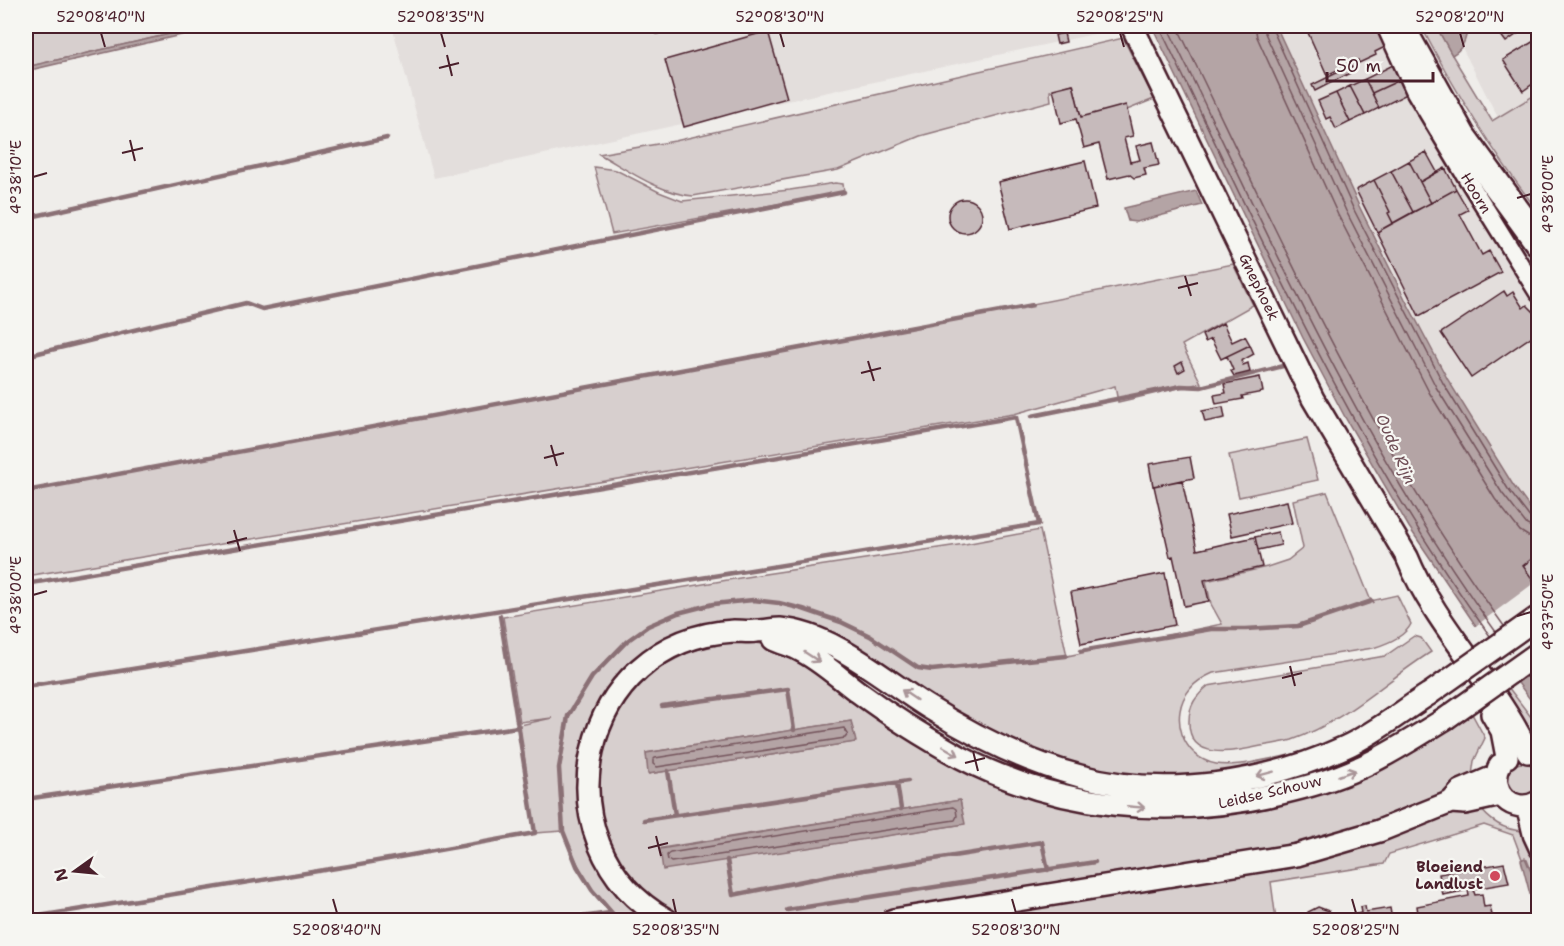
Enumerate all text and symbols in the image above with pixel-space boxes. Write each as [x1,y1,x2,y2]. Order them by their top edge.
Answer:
text: 52°08'40"N [57,7,145,27]
text: 52°08'35"N [397,7,485,27]
text: 52°08'30"N [736,7,824,27]
text: 52°08'25"N [1076,7,1164,27]
text: 52°08'20"N [1416,7,1504,27]
scale bar [1327,45,1434,83]
text: 50 m [1336,54,1381,78]
text: 4°38'10"E [6,140,26,214]
text: 4°38'00"E [1538,155,1558,233]
street label: Hoorn [1456,169,1496,217]
street label: Gnephoek [1234,250,1284,324]
water label: Oude Rijn [1371,410,1421,488]
text: 4°38'00"E [6,556,26,634]
text: 4°37'50"E [1538,574,1558,650]
one-way arrow [803,651,819,663]
one-way arrow [902,689,918,701]
one-way arrow [942,746,959,758]
one-way arrow [1337,766,1356,777]
one-way arrow [1256,769,1275,780]
street label: Leidse Schouw [1216,770,1324,814]
one-way arrow [1125,802,1145,813]
north arrow [45,841,105,901]
place label: Bloeiend Landlust [1415,857,1483,894]
text: N [49,866,73,884]
marker: Bloeiend Landlust [1488,869,1502,883]
text: 52°08'40"N [293,920,381,940]
text: 52°08'35"N [632,920,720,940]
text: 52°08'30"N [972,920,1060,940]
text: 52°08'25"N [1312,920,1400,940]

